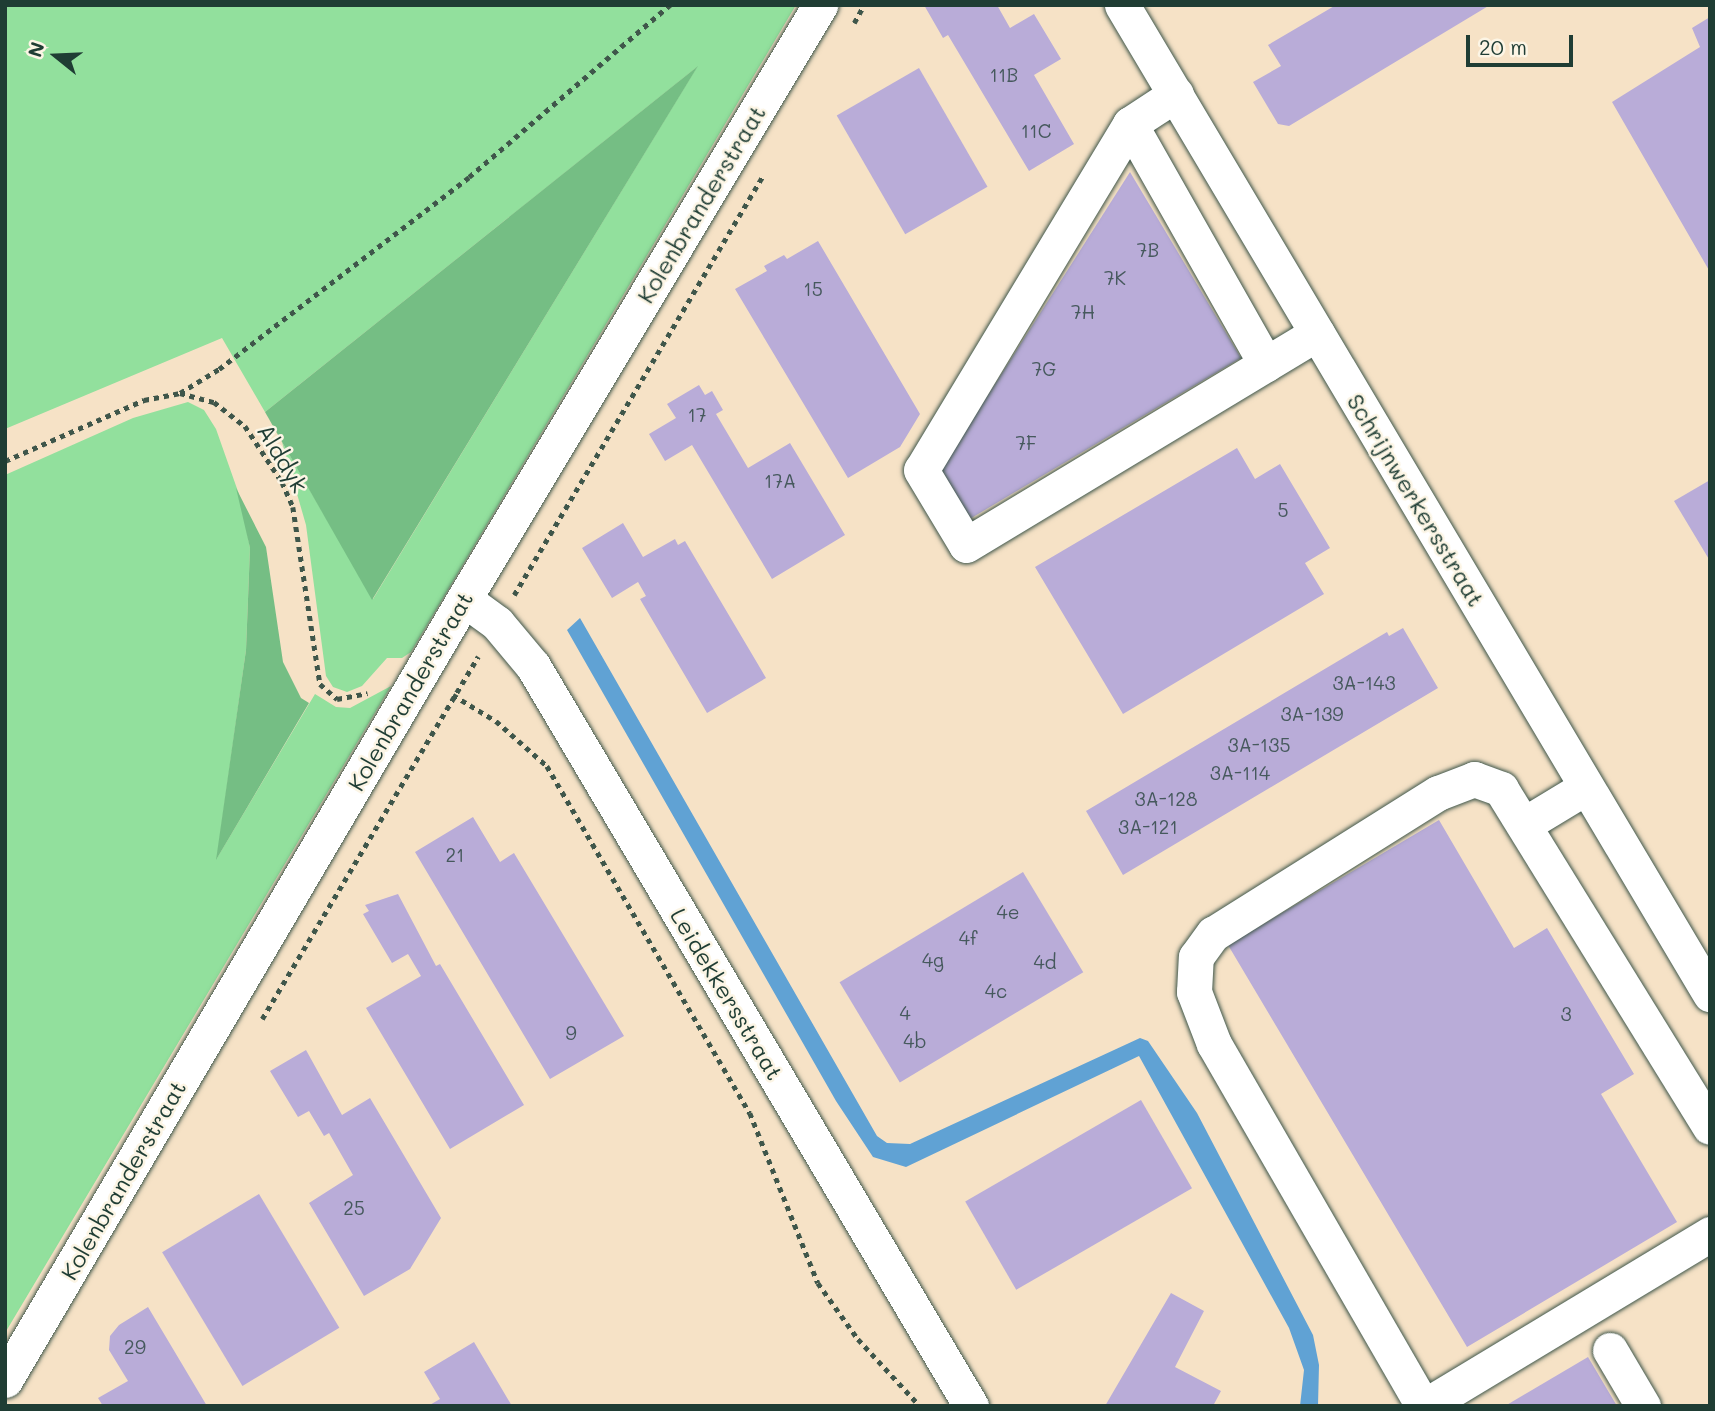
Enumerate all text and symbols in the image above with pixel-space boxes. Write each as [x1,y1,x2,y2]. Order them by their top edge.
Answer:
north arrow [21,21,91,91]
scale bar [1470,21,1577,65]
text: 20 m [1479,33,1527,60]
text: N [21,39,50,60]
house number: 11B [990,64,1018,86]
street label: Kolenbranderstraat [631,100,771,308]
house number: 11C [1021,120,1051,142]
house number: 7B [1137,239,1159,261]
house number: 7K [1104,267,1126,289]
house number: 15 [803,278,823,300]
house number: 7H [1071,301,1095,323]
house number: 7G [1032,358,1056,380]
street label: Schrijnwerkersstraat [1342,389,1490,611]
house number: 17 [687,404,707,426]
street label: Alddyk [252,419,314,497]
house number: 7F [1015,432,1037,454]
house number: 17A [764,470,796,492]
house number: 5 [1277,499,1289,521]
street label: Kolenbranderstraat [342,586,478,796]
house number: 3A-143 [1332,672,1396,694]
house number: 3A-139 [1280,703,1344,725]
house number: 3A-135 [1227,734,1291,756]
house number: 3A-114 [1210,762,1270,784]
house number: 3A-128 [1135,788,1197,810]
house number: 3A-121 [1118,816,1178,838]
house number: 21 [445,844,465,866]
house number: 4e [997,901,1019,923]
street label: Leidekkersstraat [665,903,789,1085]
house number: 4f [959,927,977,949]
house number: 4g [922,949,944,971]
house number: 4d [1033,951,1057,973]
house number: 4c [985,980,1007,1002]
house number: 4 [899,1002,911,1024]
house number: 3 [1560,1003,1572,1025]
house number: 9 [565,1022,577,1044]
house number: 4b [903,1030,927,1052]
street label: Kolenbranderstraat [55,1075,191,1285]
house number: 25 [343,1197,365,1219]
house number: 29 [124,1336,146,1358]

